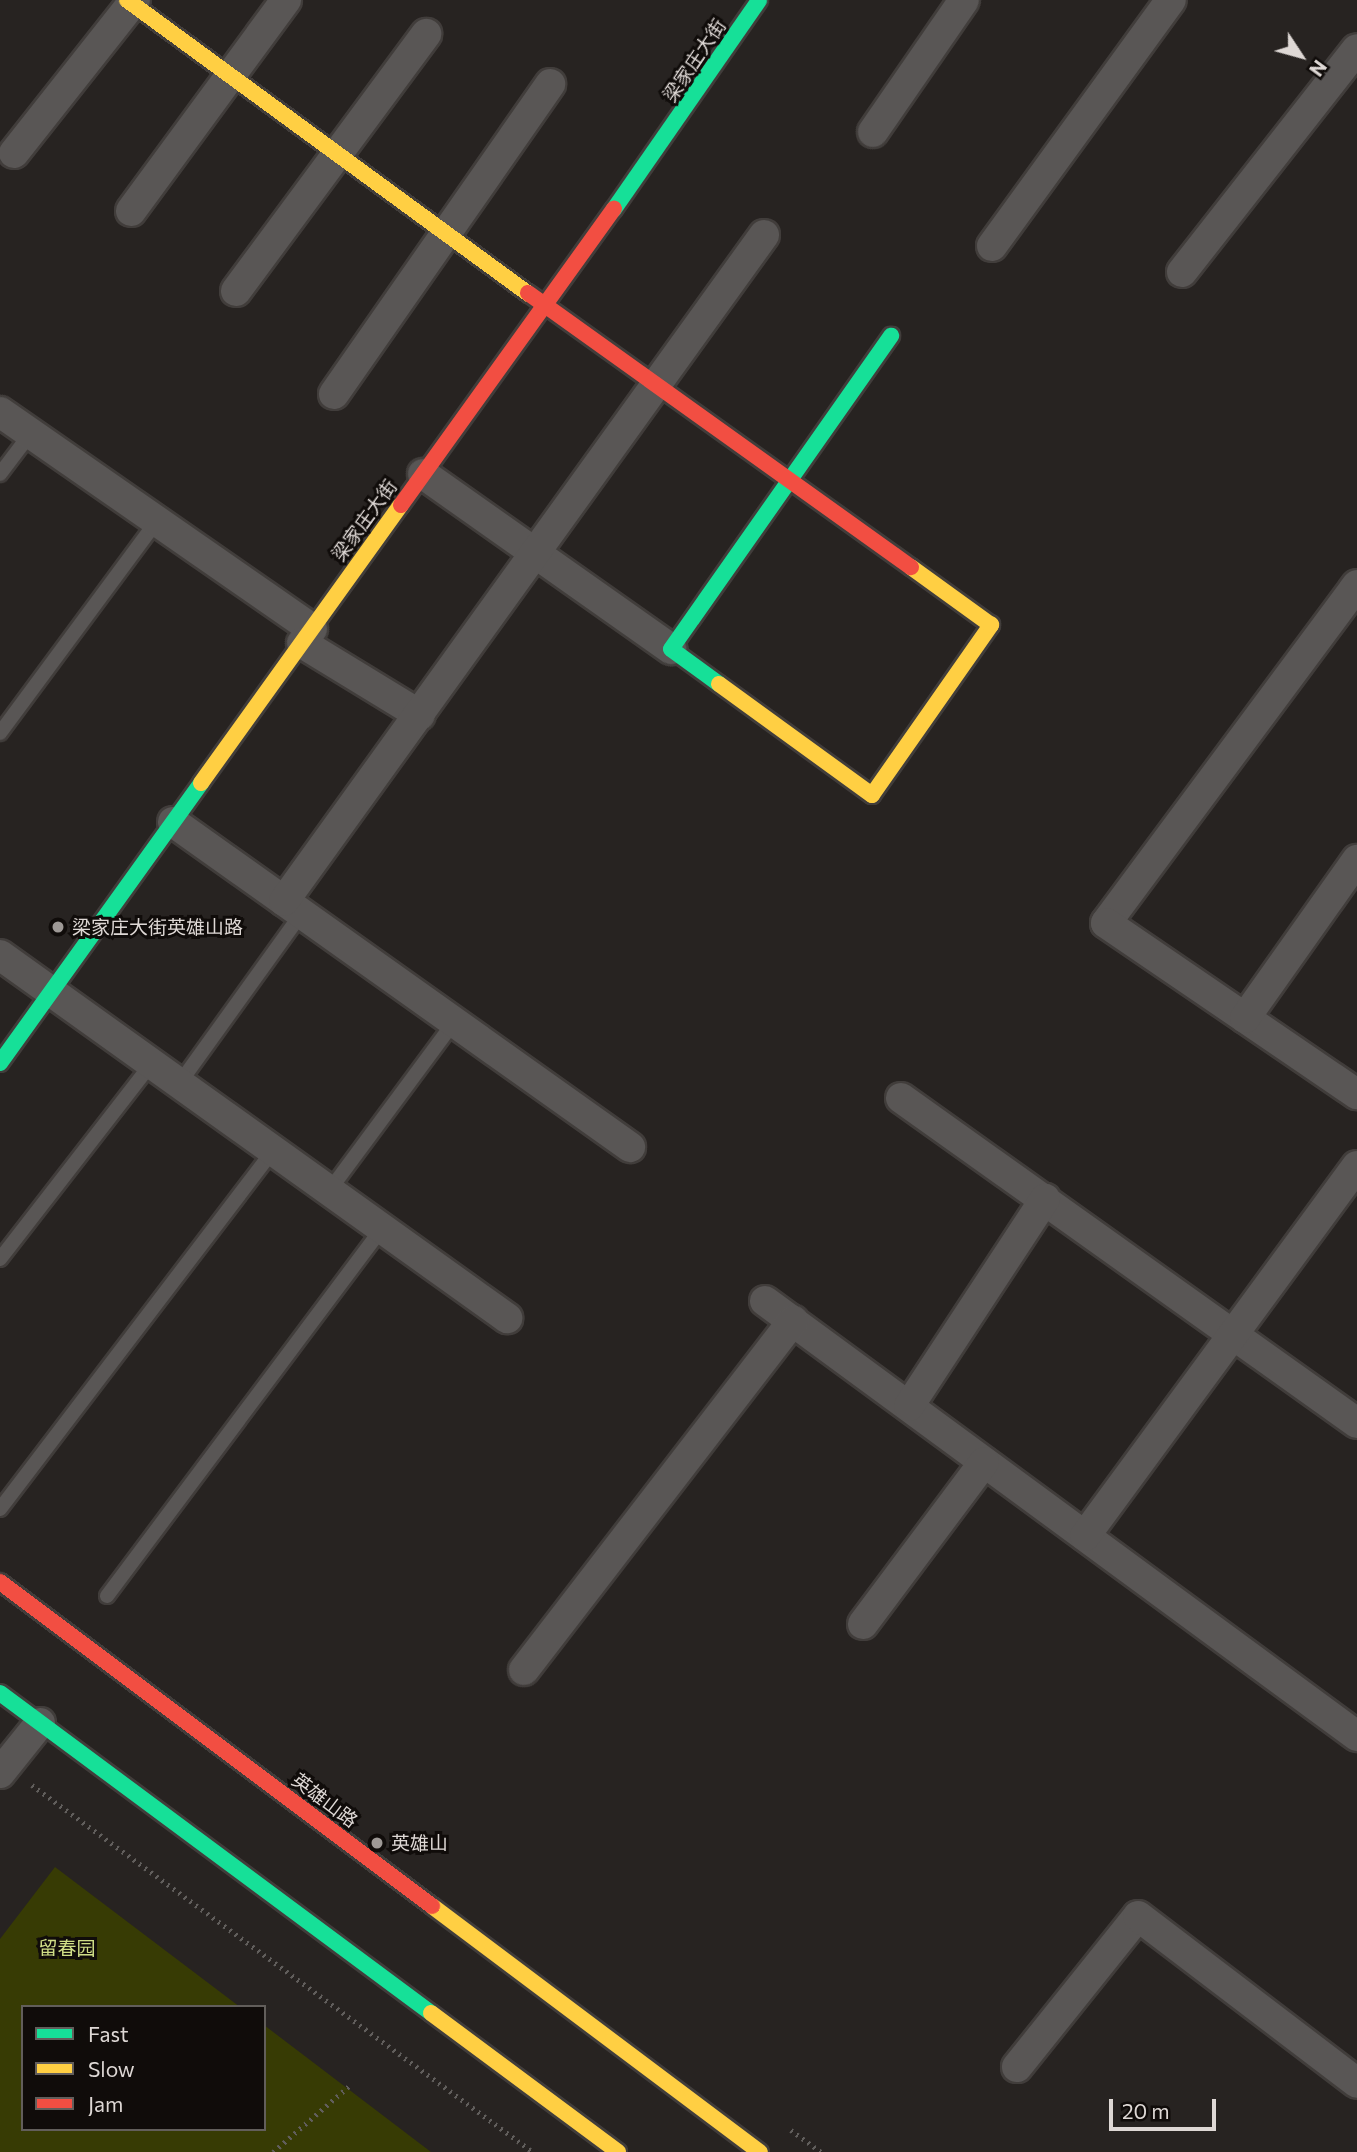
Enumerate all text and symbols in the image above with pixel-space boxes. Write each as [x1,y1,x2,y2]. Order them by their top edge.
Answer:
street label: 梁家庄大街 [658,14,730,106]
north arrow [1266,21,1336,91]
text: N [1305,56,1332,81]
street label: 梁家庄大街 [327,475,401,565]
place label: 梁家庄大街英雄山路 [72,916,243,938]
marker: 梁家庄大街英雄山路 [50,919,66,935]
street label: 英雄山路 [288,1768,362,1832]
place label: 英雄山 [391,1832,448,1854]
marker: 英雄山 [369,1835,385,1851]
park label: 留春园 [39,1937,95,1959]
legend [21,2005,266,2131]
text: Fast [88,2021,129,2046]
text: Slow [88,2056,135,2081]
scale bar [1112,2086,1219,2130]
text: Jam [88,2091,123,2116]
text: 20 m [1122,2098,1170,2123]

